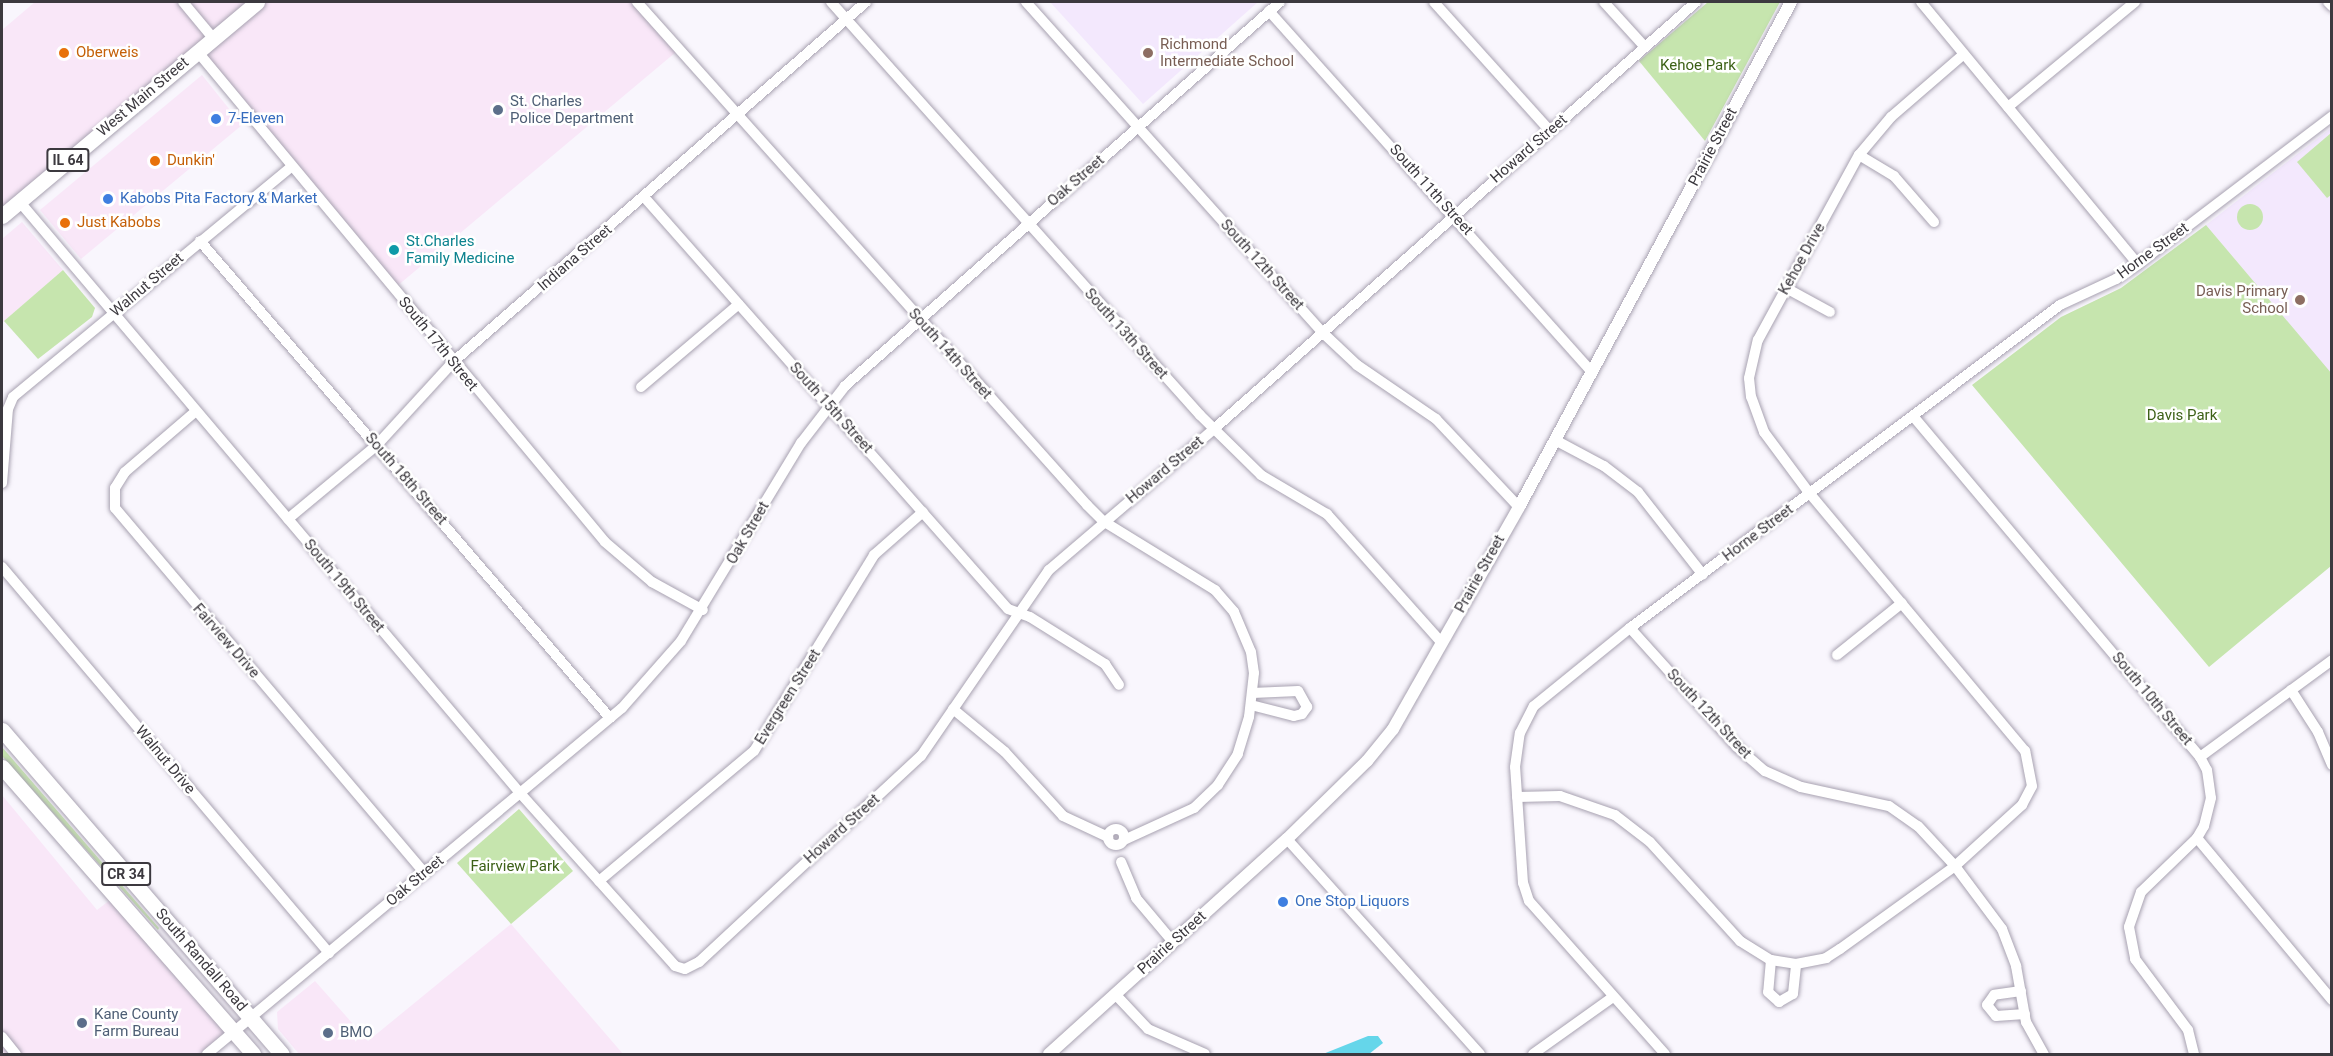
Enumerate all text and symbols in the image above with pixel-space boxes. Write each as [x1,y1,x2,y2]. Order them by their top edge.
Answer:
place label: Richmond Intermediate School [1160,35,1294,70]
place label: Oberweis [76,44,139,62]
marker: Oberweis [57,46,71,60]
marker: Richmond Intermediate School [1141,46,1155,60]
street label: West Main Street [94,54,192,140]
park label: Kehoe Park [1660,57,1736,75]
place label: St. Charles Police Department [510,92,634,127]
marker: St. Charles Police Department [491,103,505,117]
street label: Prairie Street [1685,105,1741,189]
place label: 7-Eleven [228,110,284,128]
street label: Howard Street [1487,111,1571,187]
marker: 7-Eleven [209,112,223,126]
street label: South 11th Street [1386,141,1476,239]
road number: IL 64 [46,149,90,171]
street label: Oak Street [1044,151,1108,211]
place label: Dunkin' [167,152,215,170]
marker: Dunkin' [148,154,162,168]
place label: Kabobs Pita Factory & Market [120,190,317,208]
marker: Kabobs Pita Factory & Market [101,192,115,206]
place label: Just Kabobs [77,214,161,232]
marker: Just Kabobs [58,216,72,230]
street label: South 12th Street [1217,216,1307,314]
street label: Horne Street [2114,219,2192,283]
street label: Kehoe Drive [1775,220,1829,298]
street label: Indiana Street [534,221,616,295]
place label: St.Charles Family Medicine [406,232,514,267]
marker: St.Charles Family Medicine [387,243,401,257]
street label: Walnut Street [107,249,187,321]
place label: Davis Primary School [2196,282,2288,317]
street label: South 13th Street [1081,285,1171,383]
street label: South 17th Street [395,293,481,395]
marker: Davis Primary School [2293,293,2307,307]
street label: South 14th Street [905,305,995,403]
street label: South 15th Street [786,359,876,457]
park label: Davis Park [2147,407,2217,425]
street label: South 18th Street [361,429,451,529]
street label: Howard Street [1123,432,1207,508]
street label: Oak Street [723,498,773,568]
street label: Horne Street [1719,501,1797,565]
street label: Prairie Street [1451,532,1509,616]
street label: South 19th Street [300,536,388,636]
street label: Fairview Drive [189,600,263,682]
street label: Evergreen Street [751,646,825,748]
street label: South 10th Street [2108,649,2196,749]
street label: South 12th Street [1663,665,1755,763]
street label: Walnut Drive [131,722,199,798]
street label: Howard Street [801,790,883,868]
street label: Oak Street [383,852,447,910]
park label: Fairview Park [470,858,560,876]
road number: CR 34 [100,863,152,885]
place label: One Stop Liquors [1295,893,1410,911]
marker: One Stop Liquors [1276,895,1290,909]
street label: South Randall Road [151,905,251,1015]
street label: Prairie Street [1134,908,1210,978]
place label: Kane County Farm Bureau [94,1005,179,1040]
marker: Kane County Farm Bureau [75,1016,89,1030]
place label: BMO [340,1024,373,1042]
marker: BMO [321,1026,335,1040]

